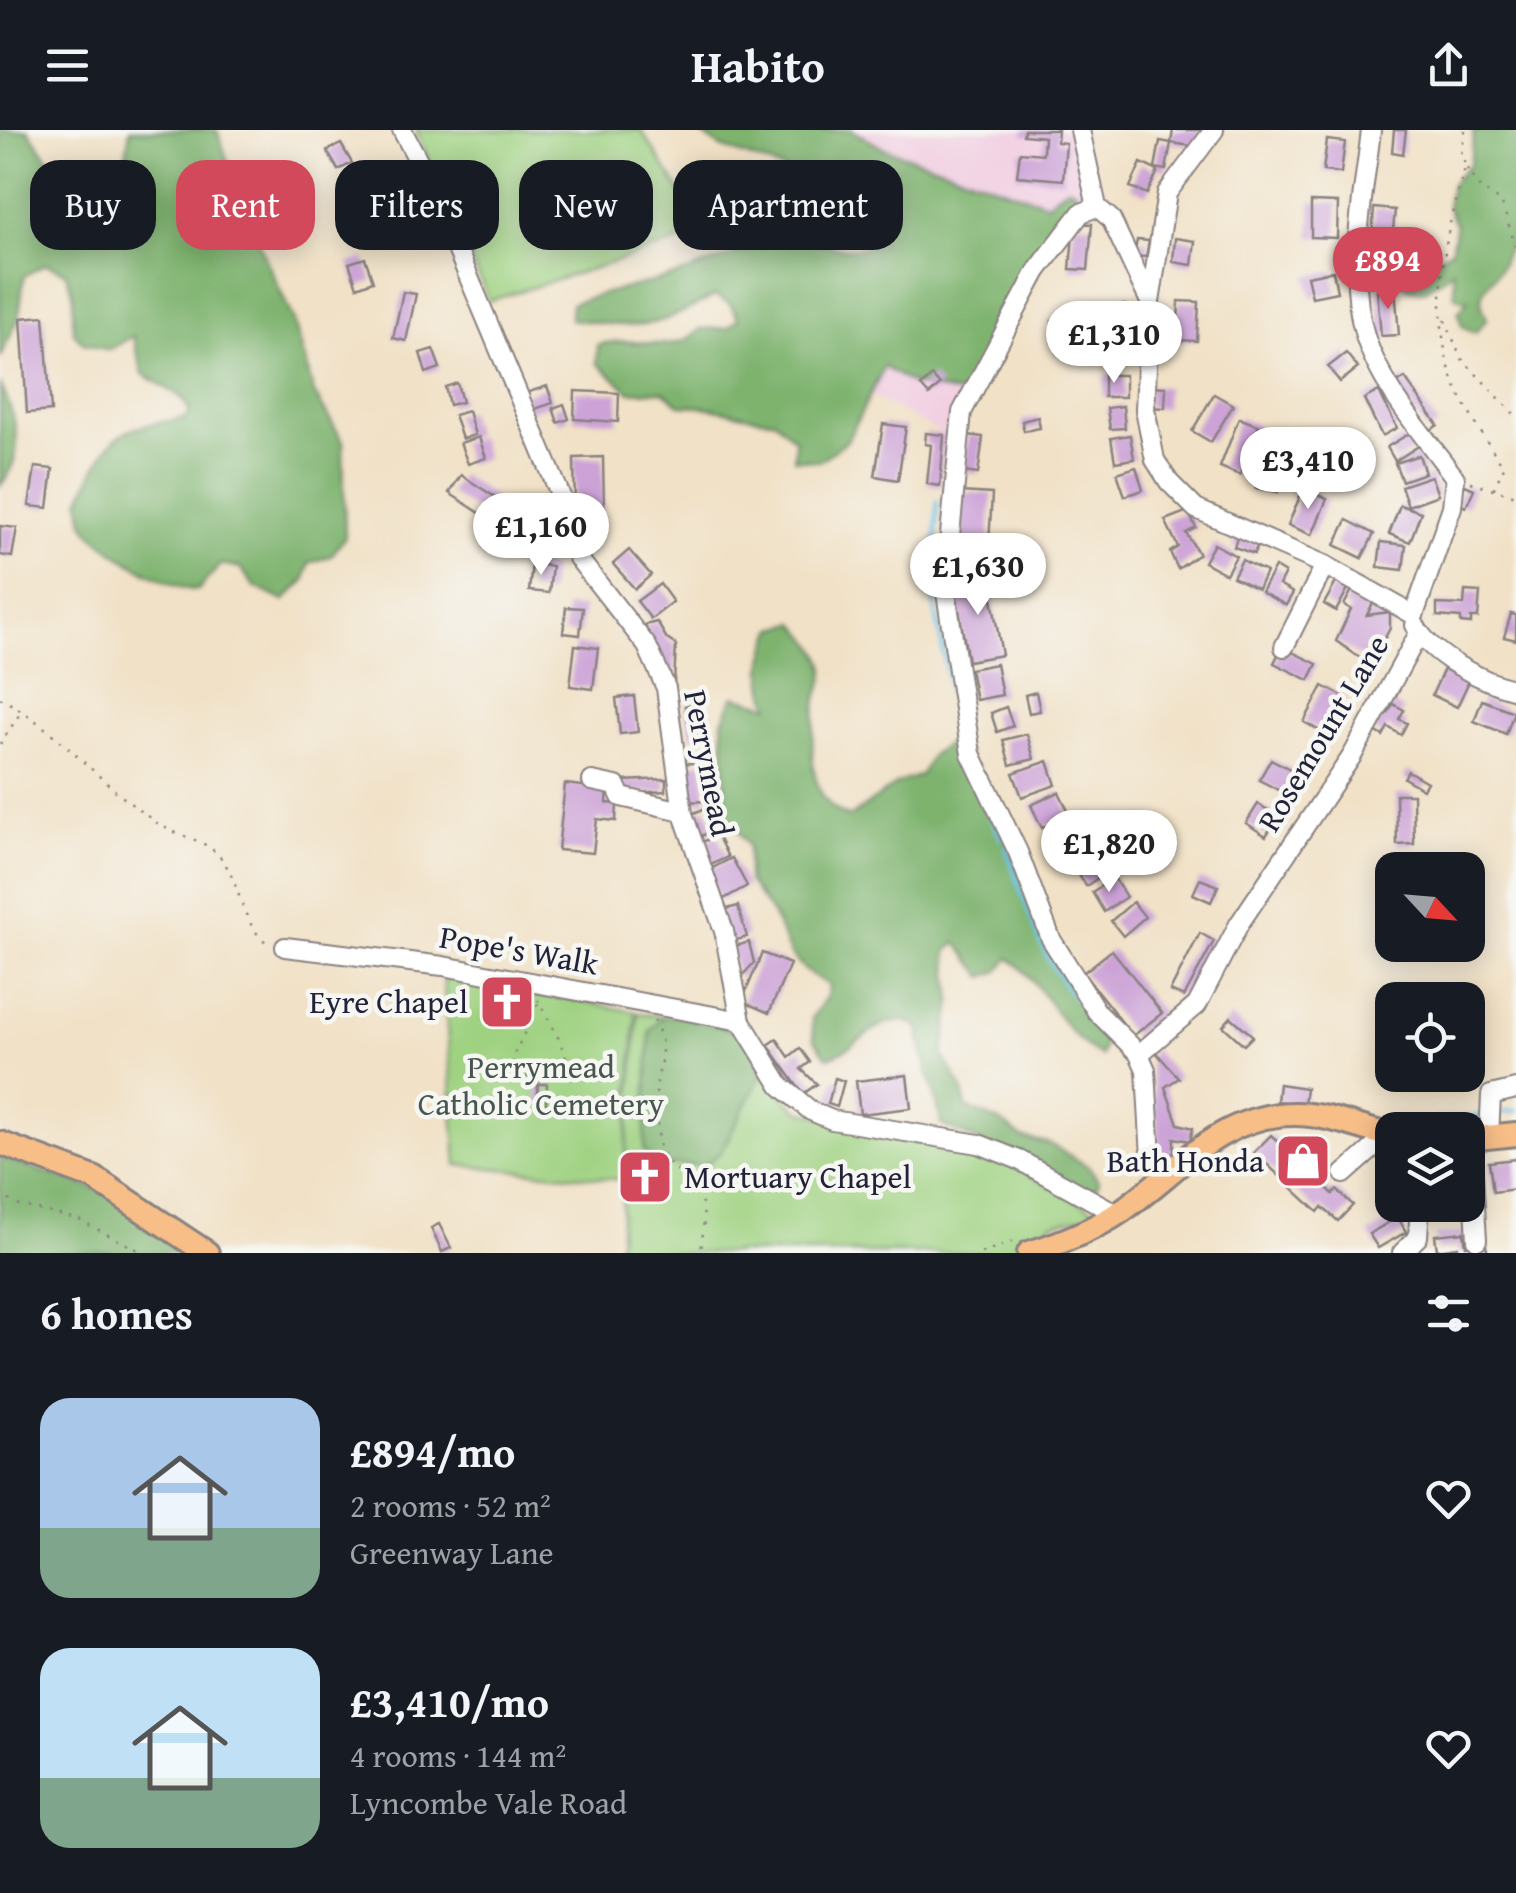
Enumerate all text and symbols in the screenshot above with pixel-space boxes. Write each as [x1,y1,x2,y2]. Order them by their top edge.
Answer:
text: Habito [691,33,825,98]
icon: menu [40,38,95,93]
icon: share [1421,38,1476,93]
chip: Buy [30,160,156,250]
chip: Rent [176,160,315,250]
chip: Filters [335,160,499,250]
chip: New [519,160,653,250]
chip: Apartment [673,160,903,250]
pin: £894 [1329,227,1447,312]
text: £894 [1355,236,1421,283]
pin: £1,310 [1033,301,1195,386]
text: £1,310 [1068,310,1160,357]
pin: £3,410 [1227,427,1389,512]
text: £3,410 [1262,436,1354,483]
pin: £1,160 [460,493,622,578]
text: £1,160 [495,502,587,549]
pin: £1,630 [897,533,1059,618]
text: £1,630 [932,542,1024,589]
street label: Rosemount Lane [1245,625,1400,840]
street label: Perrymead [672,686,747,840]
pin: £1,820 [1028,810,1190,895]
text: £1,820 [1063,819,1155,866]
north arrow [1375,852,1485,962]
map controls [1375,852,1485,1222]
street label: Pope's Walk [436,912,603,987]
church icon: Eyre Chapel [477,972,537,1032]
place label: Eyre Chapel [309,978,468,1025]
button: locate [1375,982,1485,1092]
park label: Perrymead Catholic Cemetery [418,1043,664,1127]
button: layers [1375,1112,1485,1222]
shop icon: Bath Honda [1273,1131,1333,1191]
place label: Bath Honda [1107,1137,1264,1184]
church icon: Mortuary Chapel [615,1147,675,1207]
place label: Mortuary Chapel [684,1153,911,1200]
text: 6 homes [40,1283,193,1344]
icon: filters [1421,1286,1476,1341]
text: £894/mo [350,1421,515,1482]
icon: home [120,1438,240,1558]
icon: heart [1421,1471,1476,1526]
text: 2 rooms · 52 m² [350,1482,551,1529]
text: Greenway Lane [350,1529,554,1576]
text: £3,410/mo [350,1671,549,1732]
icon: home [120,1688,240,1808]
icon: heart [1421,1721,1476,1776]
text: 4 rooms · 144 m² [350,1732,566,1779]
text: Lyncombe Vale Road [350,1779,627,1826]

